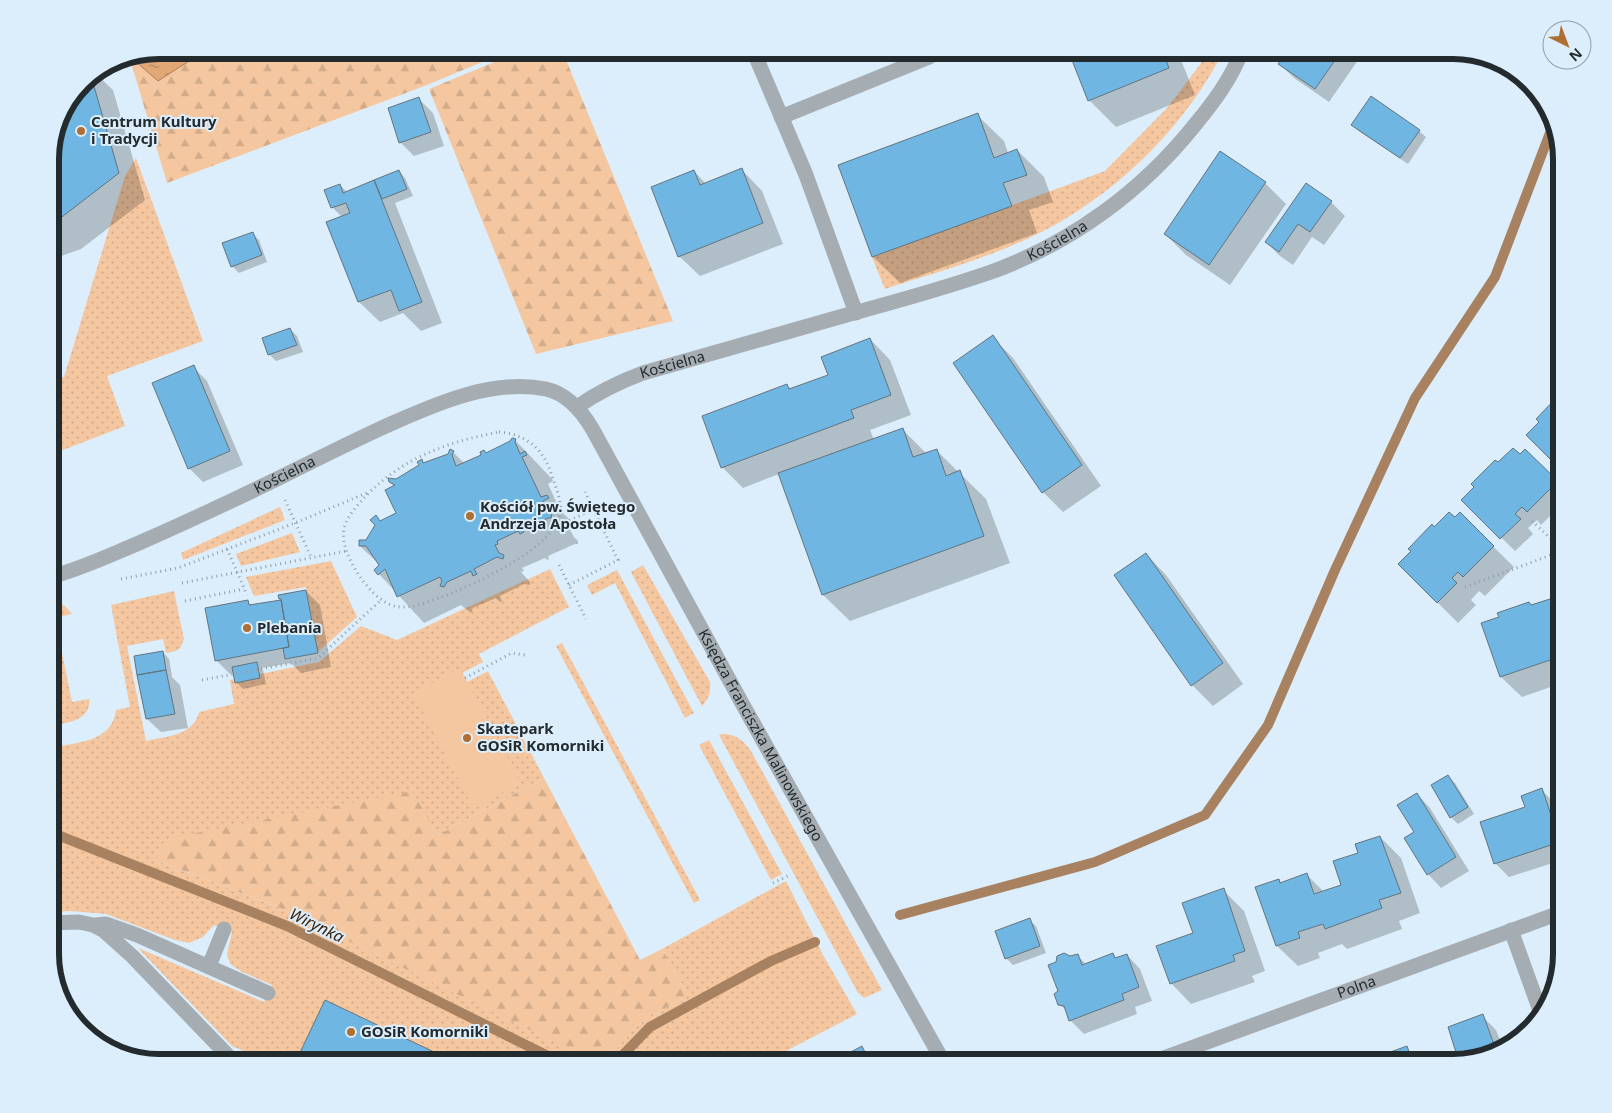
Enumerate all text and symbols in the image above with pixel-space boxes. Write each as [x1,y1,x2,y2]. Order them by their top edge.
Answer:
north arrow [1542,20,1592,70]
text: N [1565,44,1587,66]
place label: Centrum Kultury i Tradycji [91,111,217,148]
marker: Centrum Kultury i Tradycji [75,125,87,137]
street label: Kościelna [1023,215,1091,265]
street label: Kościelna [637,345,707,382]
street label: Kościelna [250,450,318,498]
place label: Kościół pw. Świętego Andrzeja Apostoła [480,496,635,533]
marker: Kościół pw. Świętego Andrzeja Apostoła [464,510,476,522]
place label: Plebania [257,617,321,637]
marker: Plebania [241,622,253,634]
street label: Księdza Franciszka Malinowskiego [694,625,828,845]
place label: Skatepark GOSiR Komorniki [477,718,604,755]
marker: Skatepark GOSiR Komorniki [461,732,473,744]
water label: Wirynka [286,902,348,948]
street label: Polna [1334,970,1378,1003]
place label: GOSiR Komorniki [361,1021,488,1041]
marker: GOSiR Komorniki [345,1026,357,1038]

